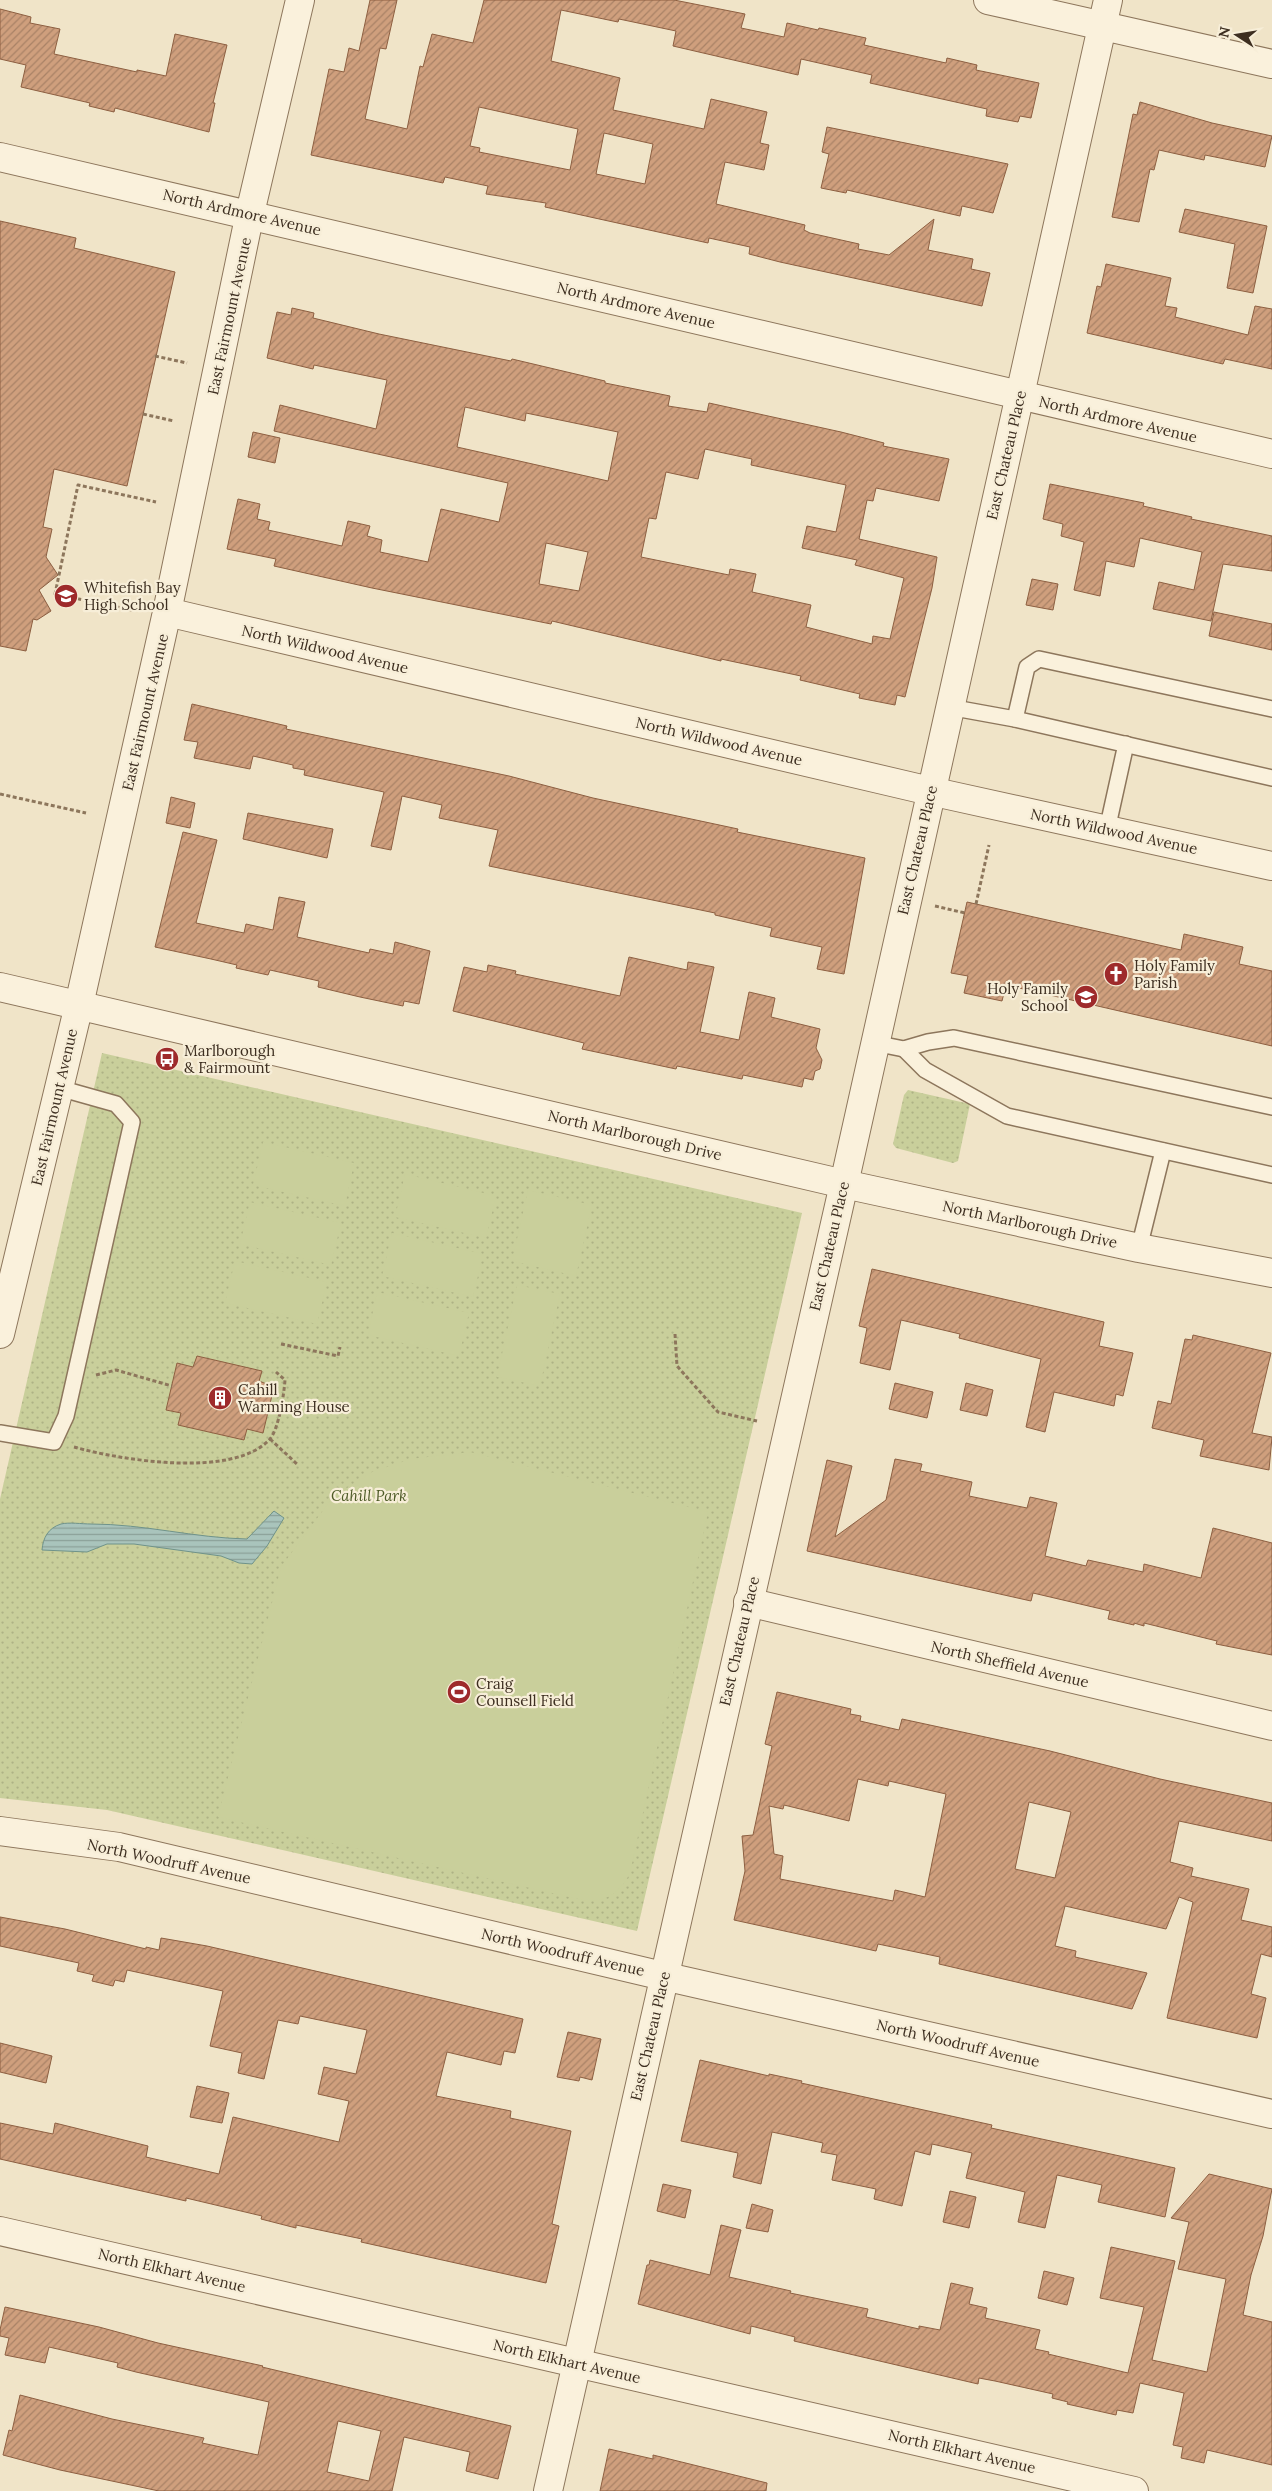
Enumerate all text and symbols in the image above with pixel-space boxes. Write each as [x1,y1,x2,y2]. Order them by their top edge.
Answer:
north arrow [1212,10,1262,60]
text: N [1214,25,1234,39]
street label: North Ardmore Avenue [161,185,323,239]
street label: East Fairmount Avenue [203,235,255,397]
street label: North Ardmore Avenue [555,278,717,332]
street label: East Chateau Place [982,388,1030,522]
street label: North Ardmore Avenue [1037,392,1199,446]
place label: Whitefish Bay High School [84,578,181,614]
school or university icon: Whitefish Bay High School [53,583,79,609]
street label: North Wildwood Avenue [240,621,410,677]
street label: East Fairmount Avenue [118,632,172,792]
street label: North Wildwood Avenue [634,713,804,769]
street label: East Chateau Place [893,783,941,917]
street label: North Wildwood Avenue [1029,804,1199,858]
place label: Holy Family Parish [1134,956,1215,992]
church icon: Holy Family Parish [1103,961,1129,987]
place label: Holy Family School [987,979,1068,1015]
school or university icon: Holy Family School [1073,984,1099,1010]
street label: East Fairmount Avenue [27,1027,81,1187]
place label: Marlborough & Fairmount [184,1041,275,1077]
bus stop icon: Marlborough & Fairmount [154,1046,180,1072]
street label: North Marlborough Drive [546,1106,724,1164]
street label: East Chateau Place [805,1179,853,1313]
street label: North Marlborough Drive [941,1196,1119,1252]
place label: Cahill Warming House [238,1380,350,1416]
building icon: Cahill Warming House [207,1385,233,1411]
park label: Cahill Park [331,1486,407,1505]
street label: East Chateau Place [715,1574,763,1708]
street label: North Sheffield Avenue [929,1637,1091,1691]
place label: Craig Counsell Field [476,1674,574,1710]
sports icon: Craig Counsell Field [446,1679,472,1705]
street label: North Woodruff Avenue [85,1834,253,1888]
street label: North Woodruff Avenue [480,1924,646,1980]
street label: East Chateau Place [626,1969,674,2103]
street label: North Woodruff Avenue [875,2015,1041,2071]
street label: North Elkhart Avenue [96,2244,248,2296]
street label: North Elkhart Avenue [491,2335,643,2387]
street label: North Elkhart Avenue [886,2425,1038,2477]

